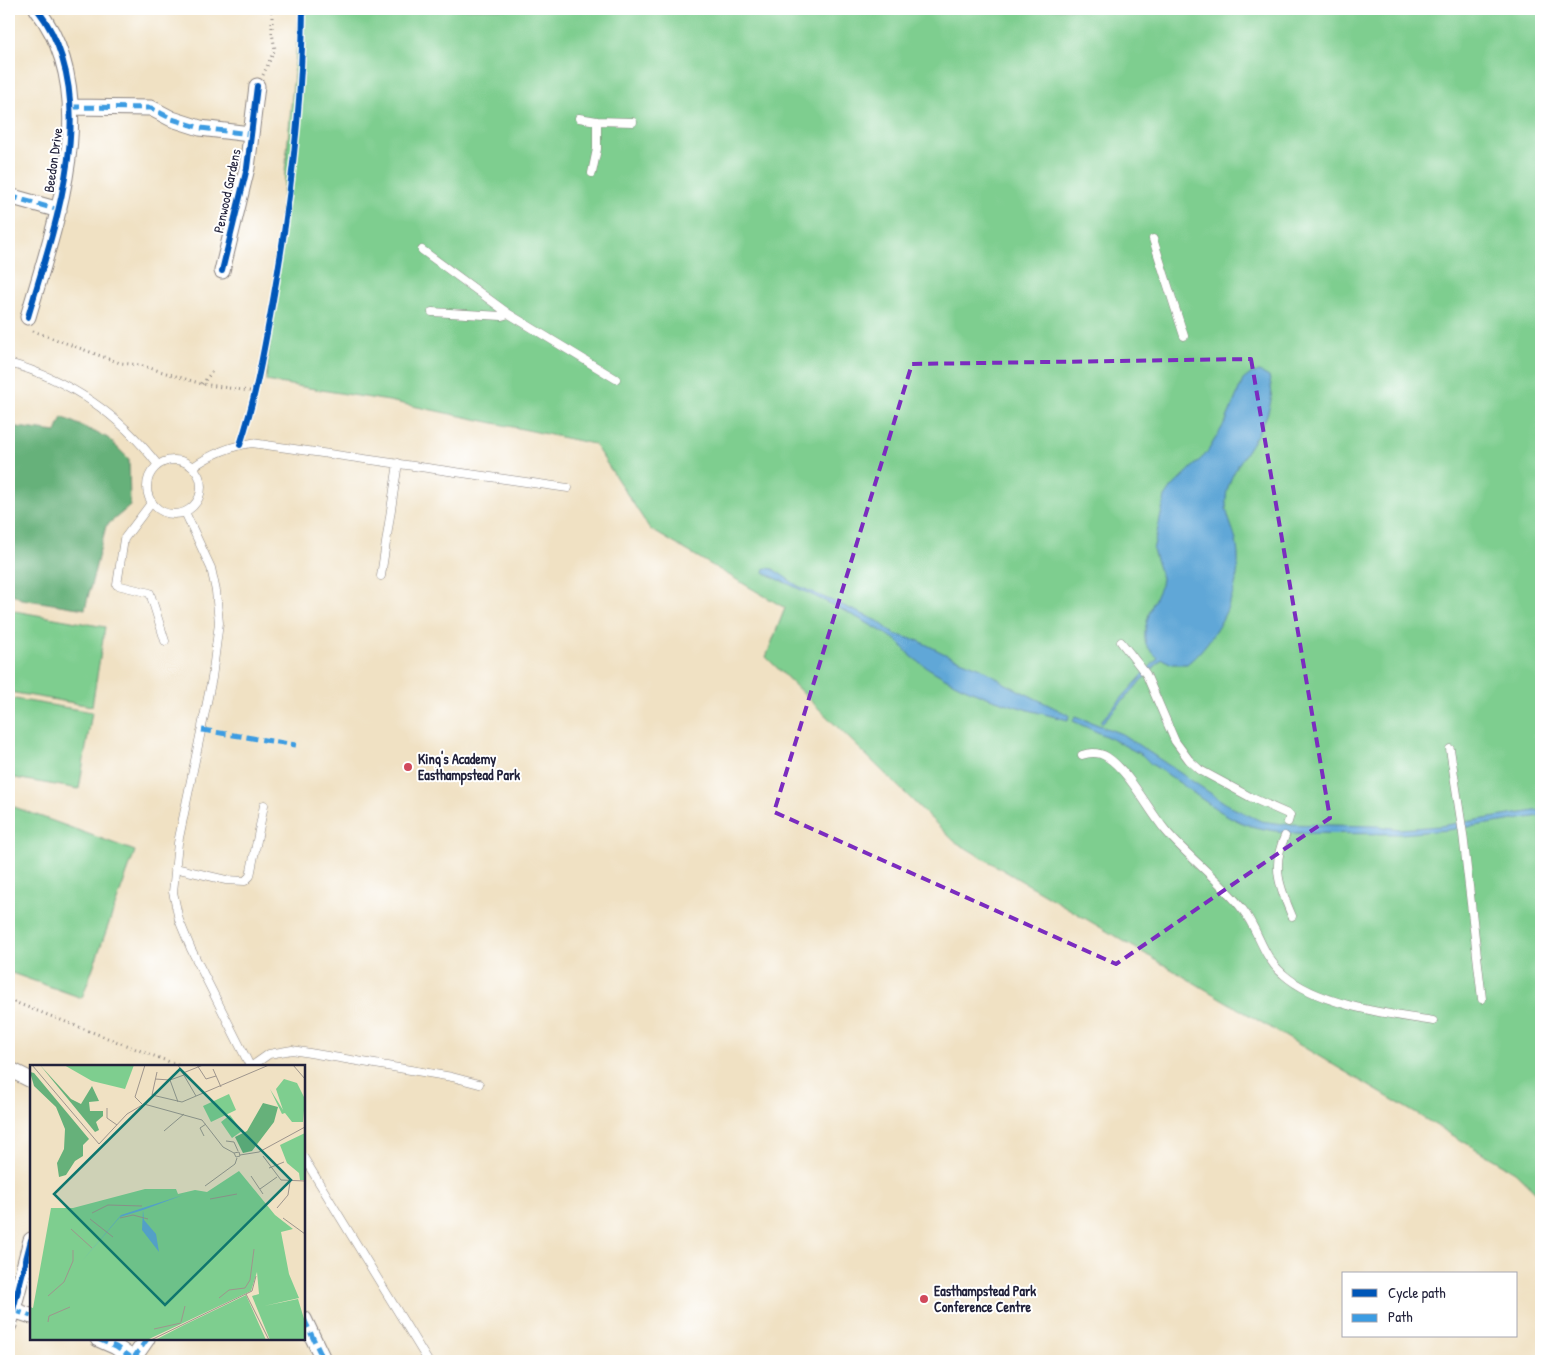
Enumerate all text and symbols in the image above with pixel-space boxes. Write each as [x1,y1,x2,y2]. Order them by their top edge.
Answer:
street label: Beedon Drive [39,126,67,194]
street label: Penwood Gardens [208,147,245,235]
place label: King's Academy Easthampstead Park [418,749,520,786]
marker: King's Academy Easthampstead Park [402,761,414,773]
inset map [30,1065,305,1340]
legend [1342,1272,1518,1338]
place label: Easthampstead Park Conference Centre [934,1281,1036,1316]
text: Cycle path [1388,1282,1446,1303]
marker: Easthampstead Park Conference Centre [918,1293,930,1305]
text: Path [1388,1306,1413,1327]

